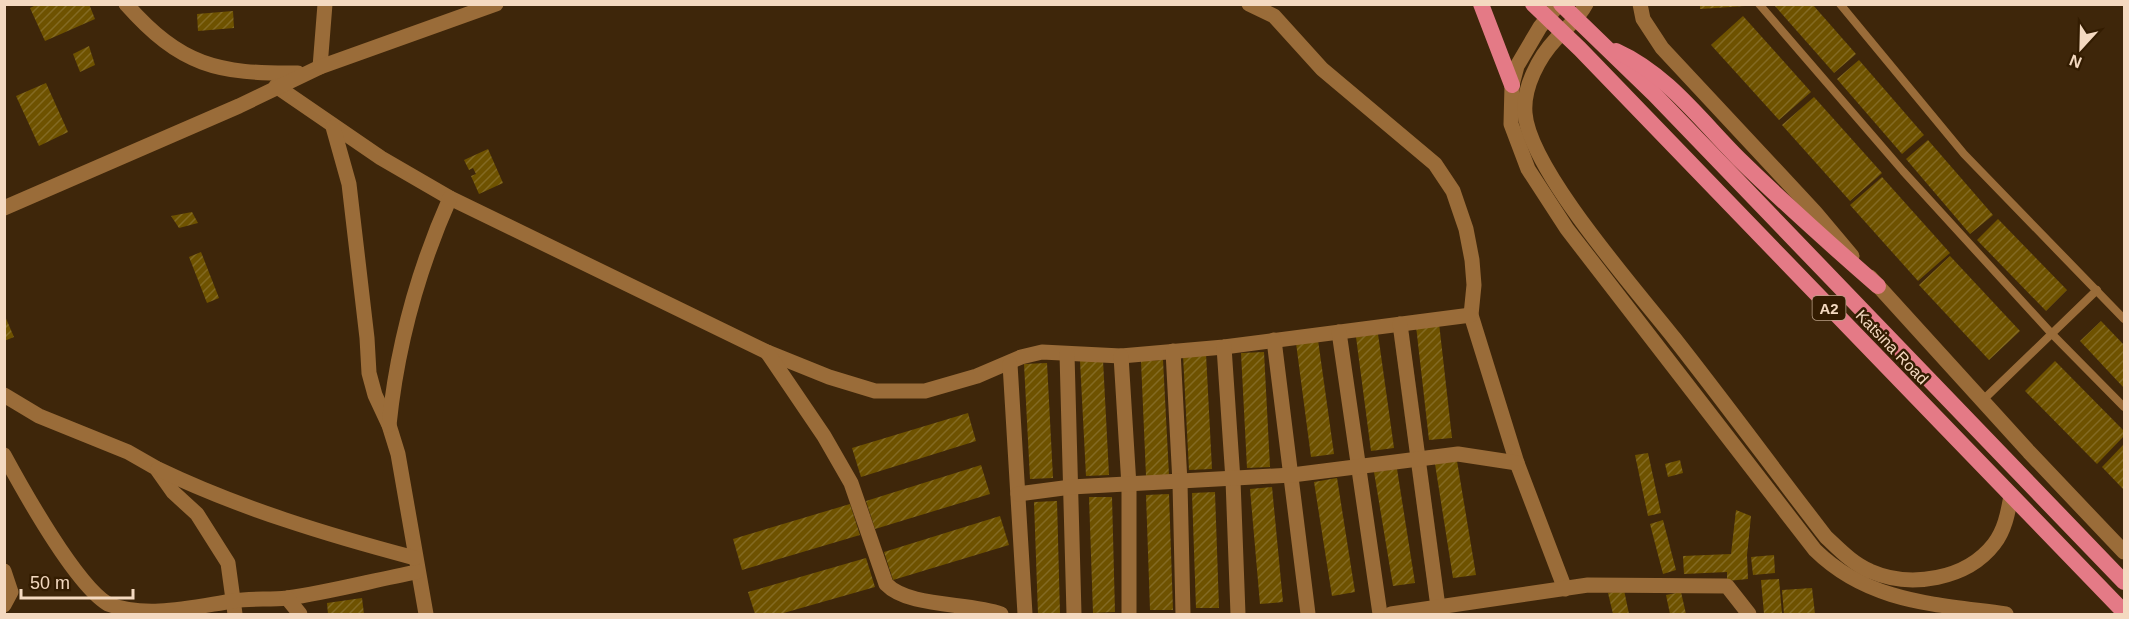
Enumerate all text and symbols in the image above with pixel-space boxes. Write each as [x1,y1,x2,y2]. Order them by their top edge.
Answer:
north arrow [2051,18,2111,78]
text: N [2067,51,2084,71]
road number: A2 [1812,296,1846,320]
street label: Katsina Road [1853,307,1931,387]
scale bar [21,562,134,600]
text: 50 m [30,573,70,593]

